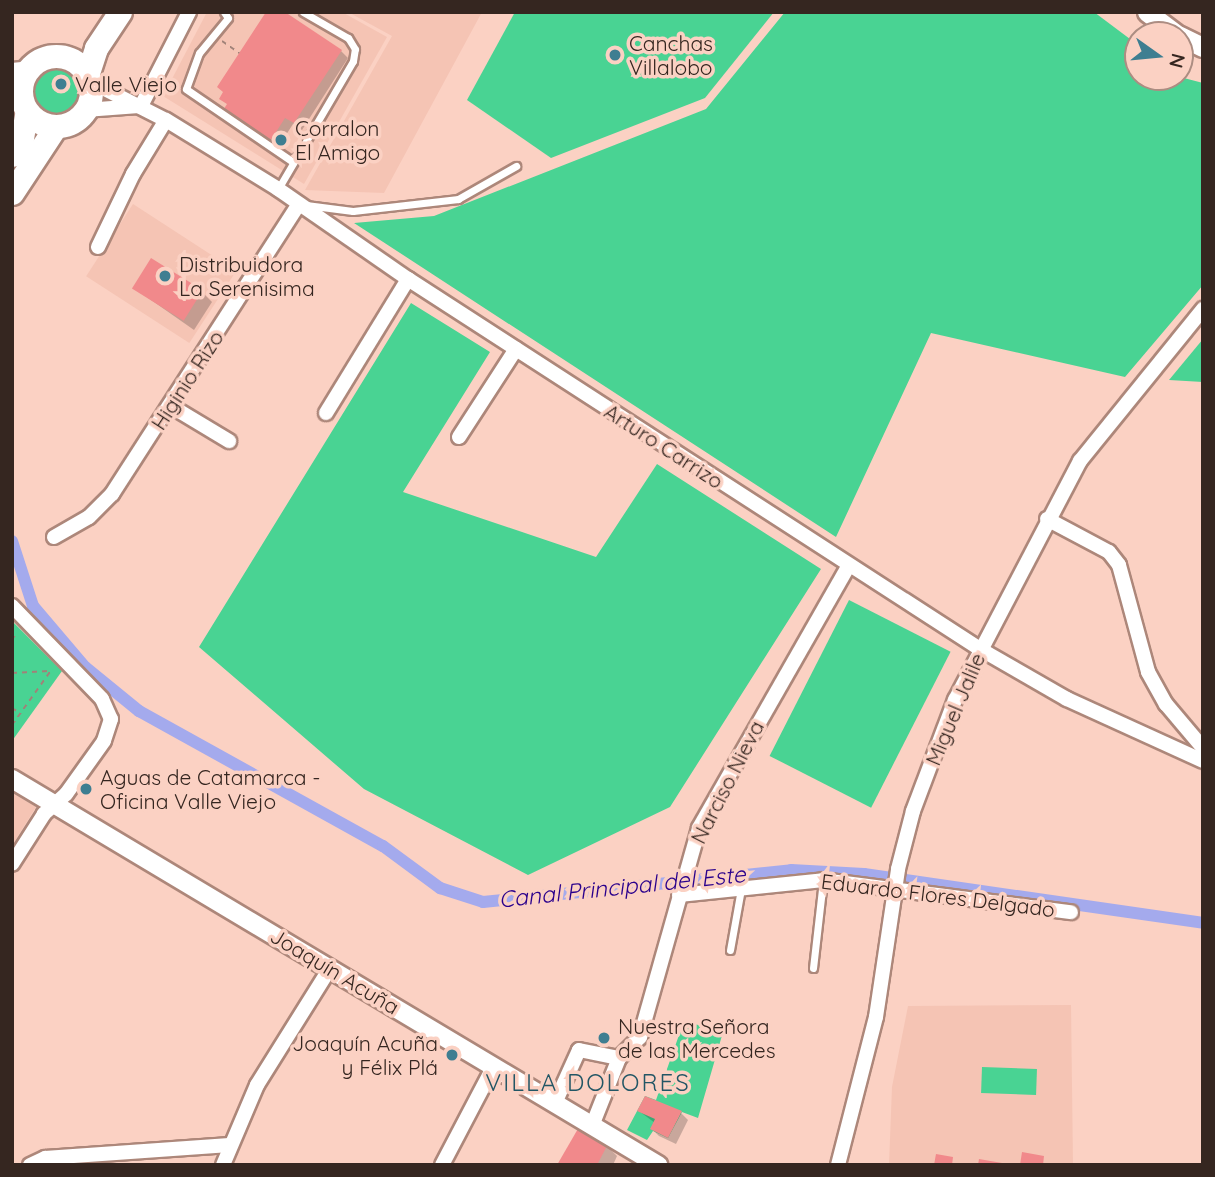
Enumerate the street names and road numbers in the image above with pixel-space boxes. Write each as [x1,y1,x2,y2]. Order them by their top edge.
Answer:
street label: Higinio Rizo [146,326,228,434]
street label: Arturo Carrizo [600,398,728,494]
street label: Miguel Jalile [920,649,990,769]
street label: Narciso Nieva [685,716,769,848]
street label: Eduardo Flores Delgado [820,868,1056,922]
street label: Joaquín Acuña [266,923,404,1019]

